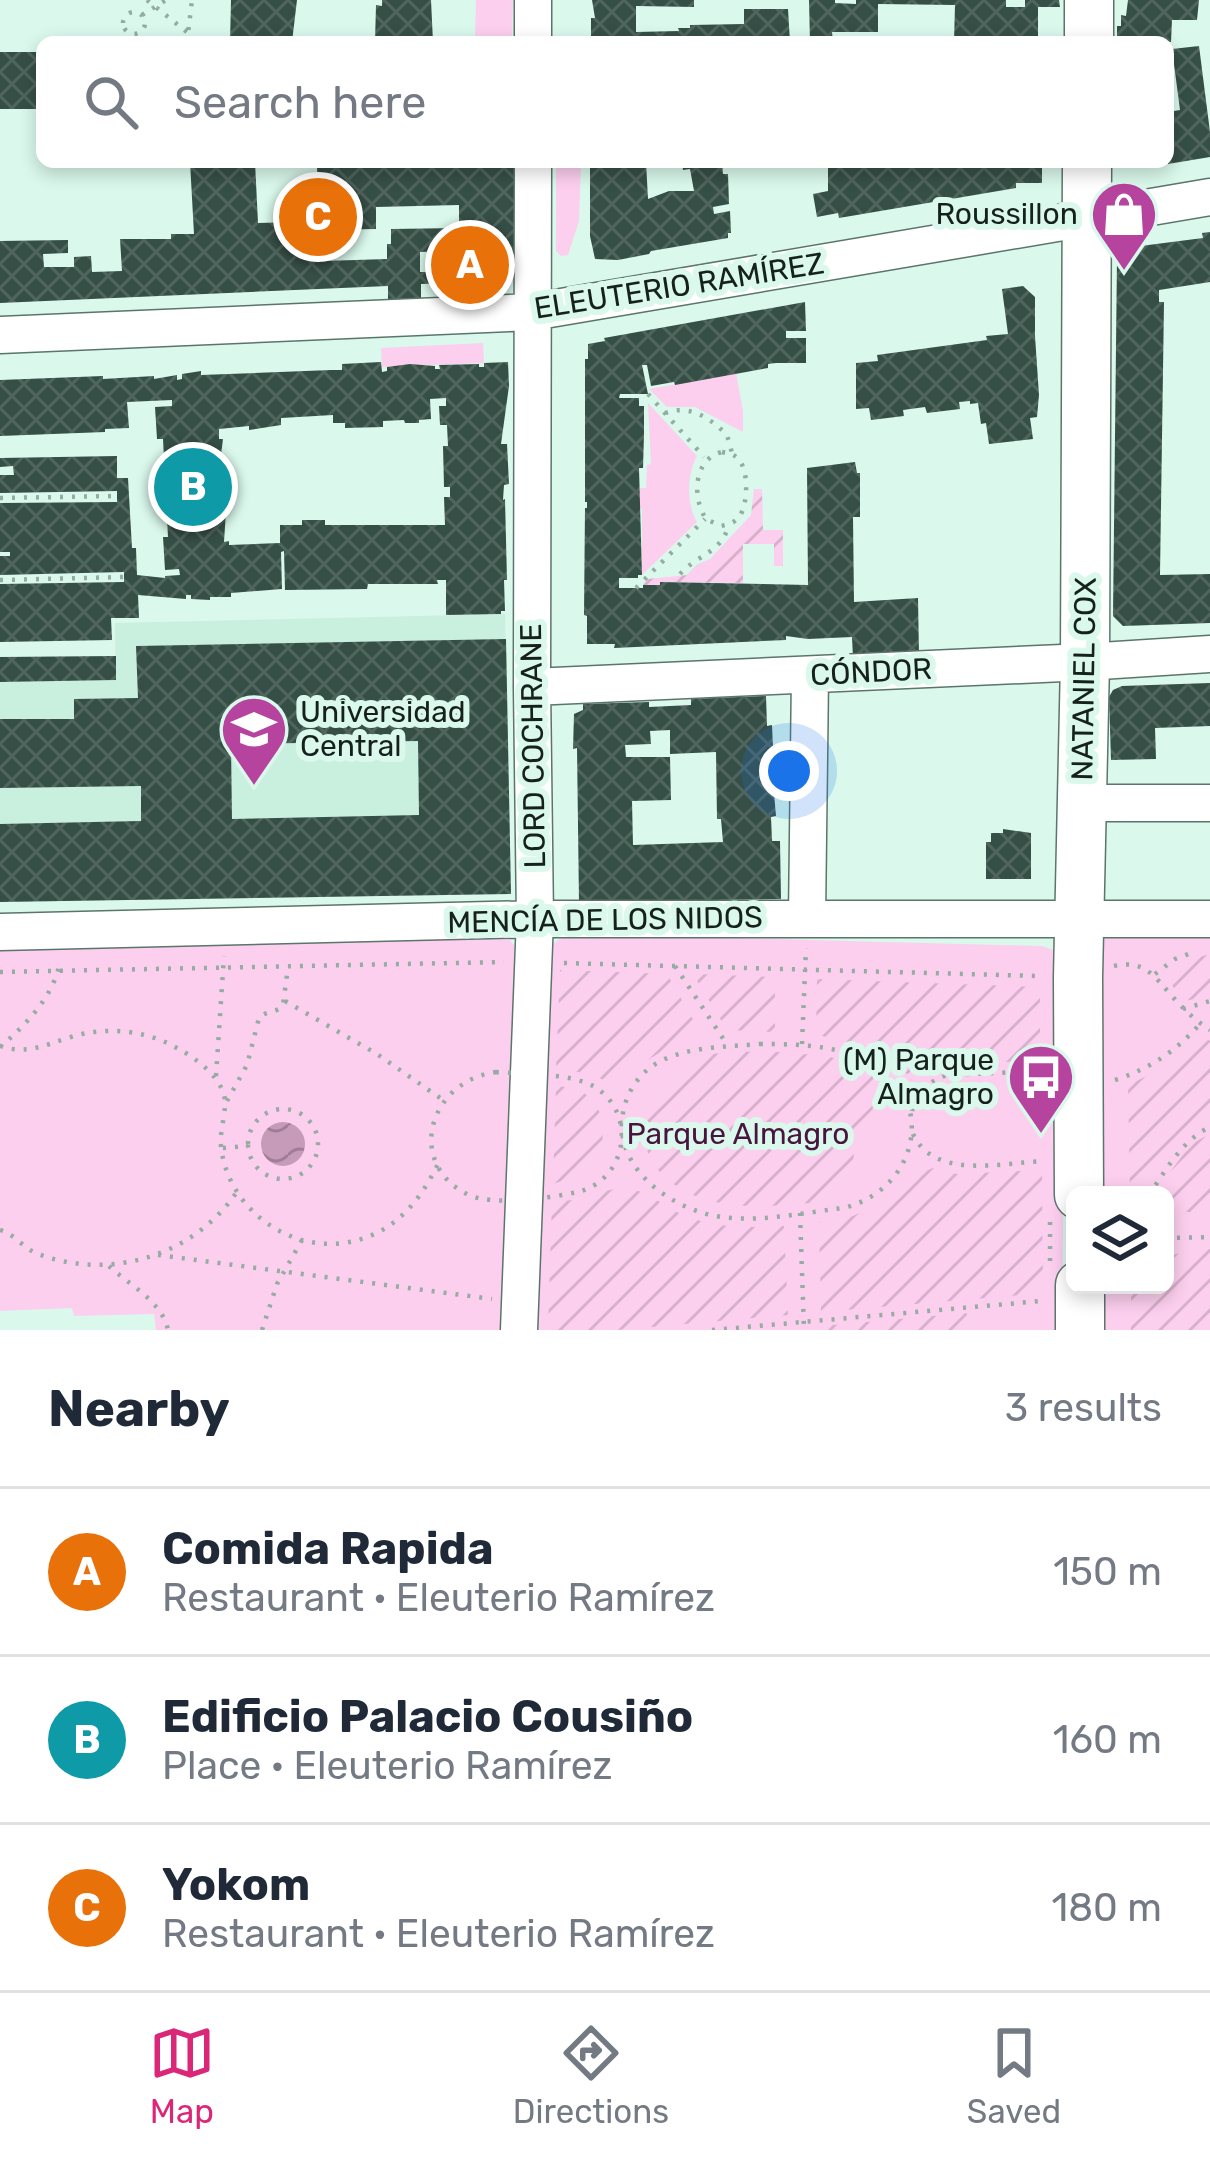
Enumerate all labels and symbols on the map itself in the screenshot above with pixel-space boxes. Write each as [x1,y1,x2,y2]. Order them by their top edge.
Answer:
pin: C [279,172,357,262]
shop icon: Roussillon [1089,179,1159,273]
place label: Roussillon [935,196,1078,232]
pin: A [431,220,509,310]
street label: ELEUTERIO RAMÍREZ [532,245,826,327]
pin: B [154,442,232,532]
street label: NATANIEL COX [1064,577,1104,781]
street label: LORD COCHRANE [513,623,553,869]
street label: CÓNDOR [809,651,933,693]
school or university icon: Universidad Central [219,694,289,788]
place label: Universidad Central [300,694,466,764]
your location [759,741,819,801]
street label: MENCÍA DE LOS NIDOS [447,899,763,941]
place label: (M) Parque Almagro [843,1042,994,1112]
bus stop icon: (M) Parque Almagro [1006,1042,1076,1136]
park label: Parque Almagro [627,1116,849,1152]

